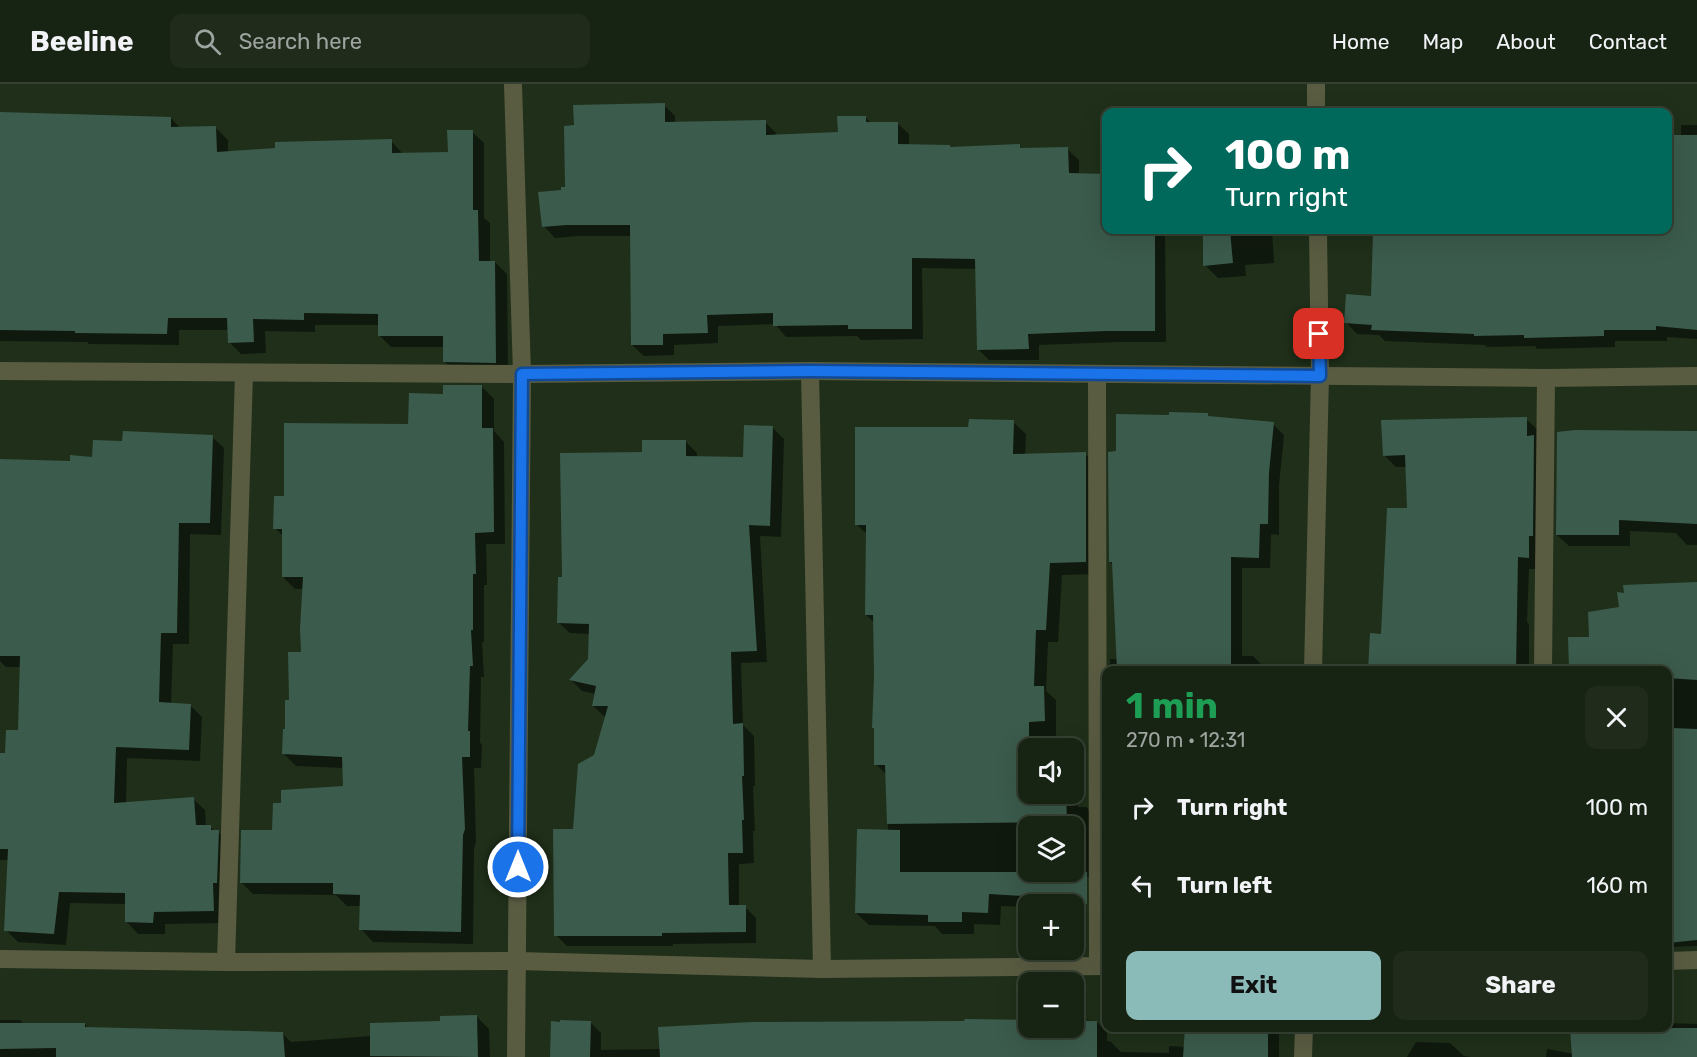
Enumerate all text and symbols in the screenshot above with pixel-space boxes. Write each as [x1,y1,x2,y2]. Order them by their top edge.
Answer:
search box [170,14,590,68]
text: Beeline [30,25,134,58]
icon: search [191,25,224,58]
text: Search here [239,28,362,55]
text: Home [1332,29,1389,54]
text: Map [1422,29,1463,54]
text: About [1496,29,1556,54]
text: Contact [1589,29,1667,54]
text: 100 m [1225,130,1350,180]
icon: right [1126,132,1204,210]
text: Turn right [1225,181,1348,213]
pin [1293,308,1344,359]
icon: arrive [1302,317,1335,350]
text: 1 min [1126,684,1218,727]
button: close [1585,686,1648,749]
text: 270 m · 12:31 [1126,728,1245,752]
map controls [1018,738,1084,1038]
button: sound [1018,738,1084,804]
icon: right [1126,791,1159,824]
text: Turn right [1177,794,1287,821]
text: 100 m [1586,794,1648,821]
button: layers [1018,816,1084,882]
position arrow [486,835,550,899]
icon: left [1126,869,1159,902]
text: Turn left [1177,872,1272,899]
text: 160 m [1586,872,1648,899]
button: + [1018,894,1084,960]
button: Exit [1126,951,1381,1020]
button: Share [1393,951,1648,1020]
button: − [1018,972,1084,1038]

